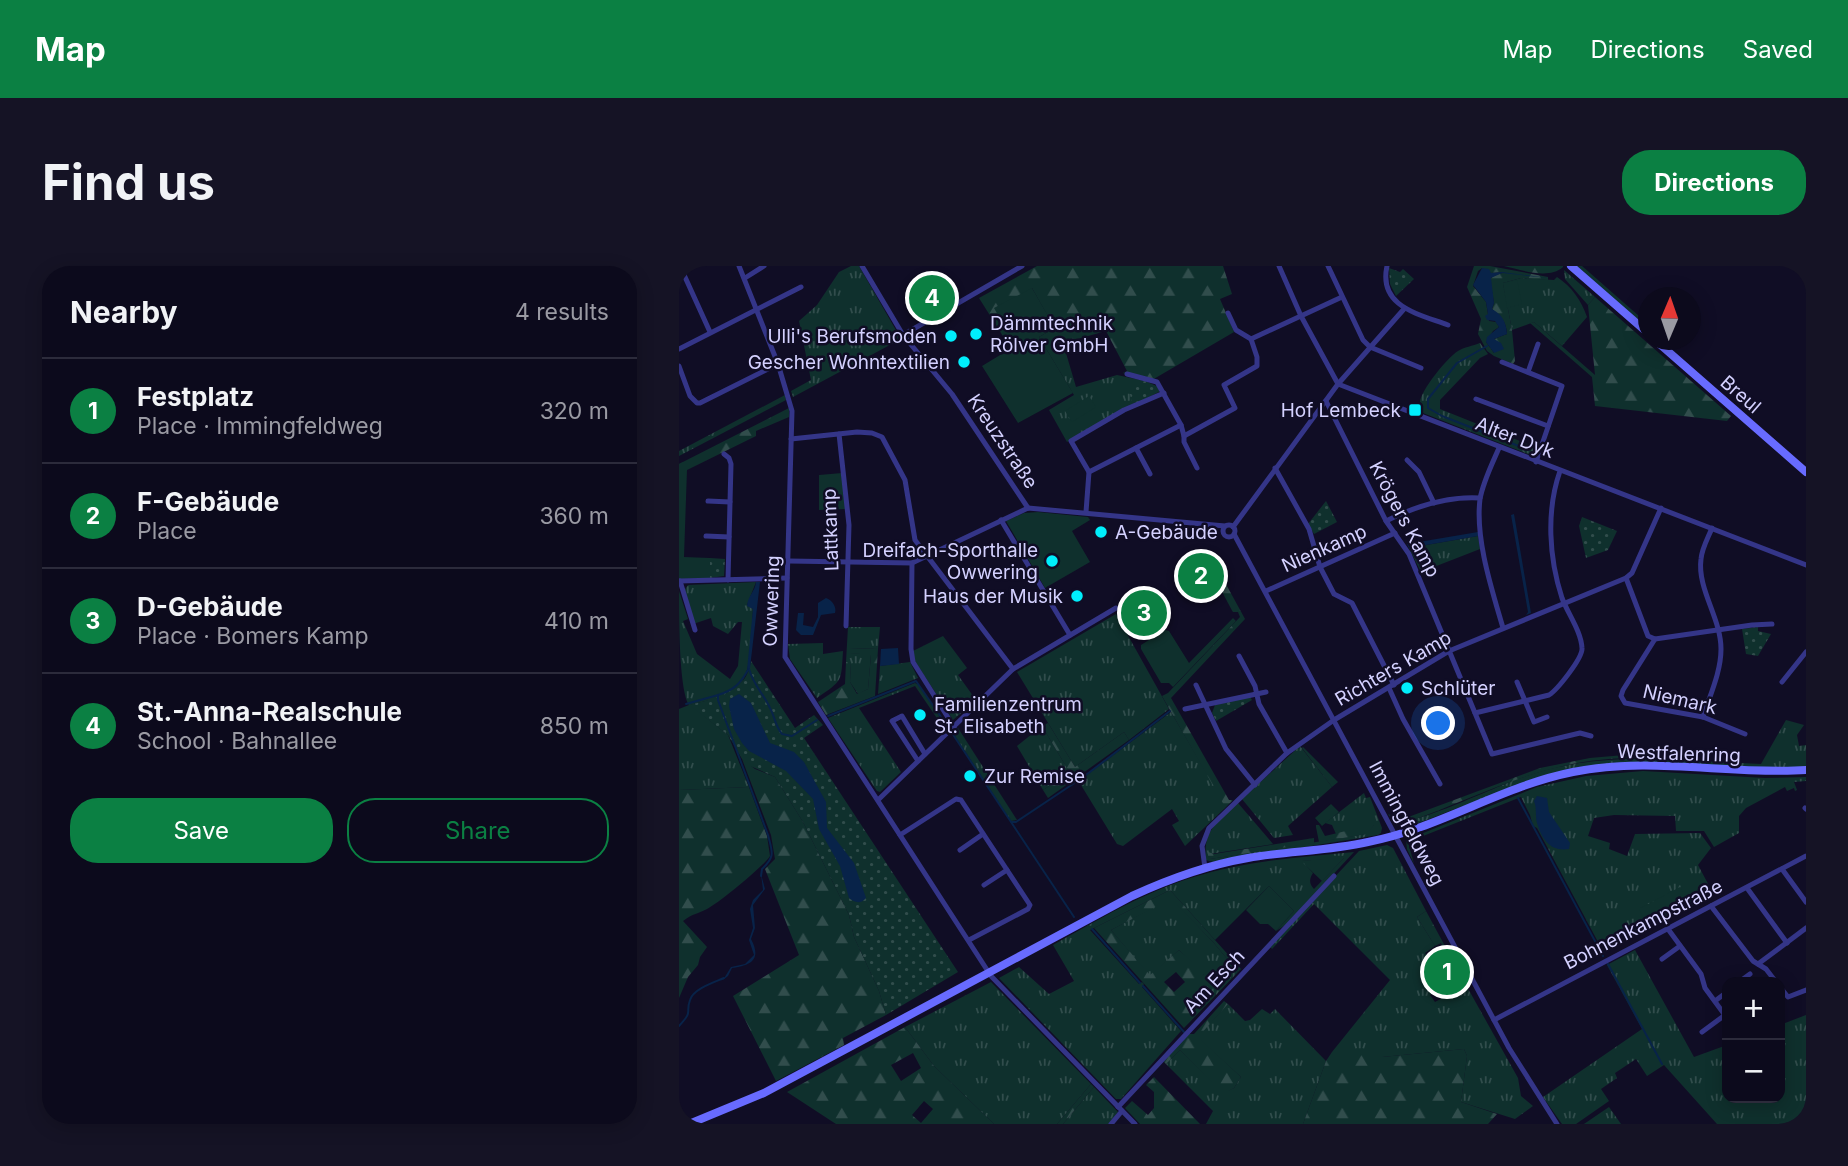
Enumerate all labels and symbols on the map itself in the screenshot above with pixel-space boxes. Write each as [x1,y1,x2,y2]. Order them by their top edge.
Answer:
pin: 4 [909,272,955,324]
north arrow [1638,287,1701,350]
place label: Dämmtechnik Rölver GmbH [990,312,1114,357]
place label: Ulli's Berufsmoden [767,325,937,348]
marker: Dämmtechnik Rölver GmbH [968,326,984,342]
marker: Ulli's Berufsmoden [943,328,959,344]
place label: Gescher Wohntextilien [748,351,950,374]
marker: Gescher Wohntextilien [956,354,972,370]
street label: Breul [1716,371,1766,418]
street label: Kreuzstraße [963,390,1043,493]
place label: Hof Lembeck [1281,399,1402,422]
marker: Hof Lembeck [1407,402,1423,418]
street label: Alter Dyk [1472,412,1558,463]
street label: Krögers Kamp [1364,457,1445,581]
street label: Lattkamp [818,488,843,572]
street label: Nienkamp [1278,520,1370,577]
place label: A-Gebäude [1115,521,1218,544]
marker: A-Gebäude [1093,524,1109,540]
place label: Dreifach-Sporthalle Owwering [862,539,1038,584]
pin: 2 [1178,550,1224,602]
marker: Dreifach-Sporthalle Owwering [1044,553,1060,569]
street label: Owwering [758,555,785,647]
place label: Haus der Musik [923,585,1064,608]
pin: 3 [1121,587,1167,639]
marker: Haus der Musik [1069,588,1085,604]
street label: Richters Kamp [1331,626,1455,711]
place label: Schlüter [1421,677,1495,700]
marker: Schlüter [1399,680,1415,696]
street label: Niemark [1641,680,1720,719]
place label: Familienzentrum St. Elisabeth [934,693,1082,738]
your location [1421,706,1455,740]
marker: Familienzentrum St. Elisabeth [912,707,928,723]
street label: Westfalenring [1617,740,1741,767]
street label: Immingfeldweg [1364,757,1449,889]
place label: Zur Remise [984,765,1085,788]
marker: Zur Remise [962,768,978,784]
street label: Bohnenkampstraße [1560,875,1726,974]
street label: Am Esch [1179,945,1250,1018]
pin: 1 [1424,946,1470,998]

